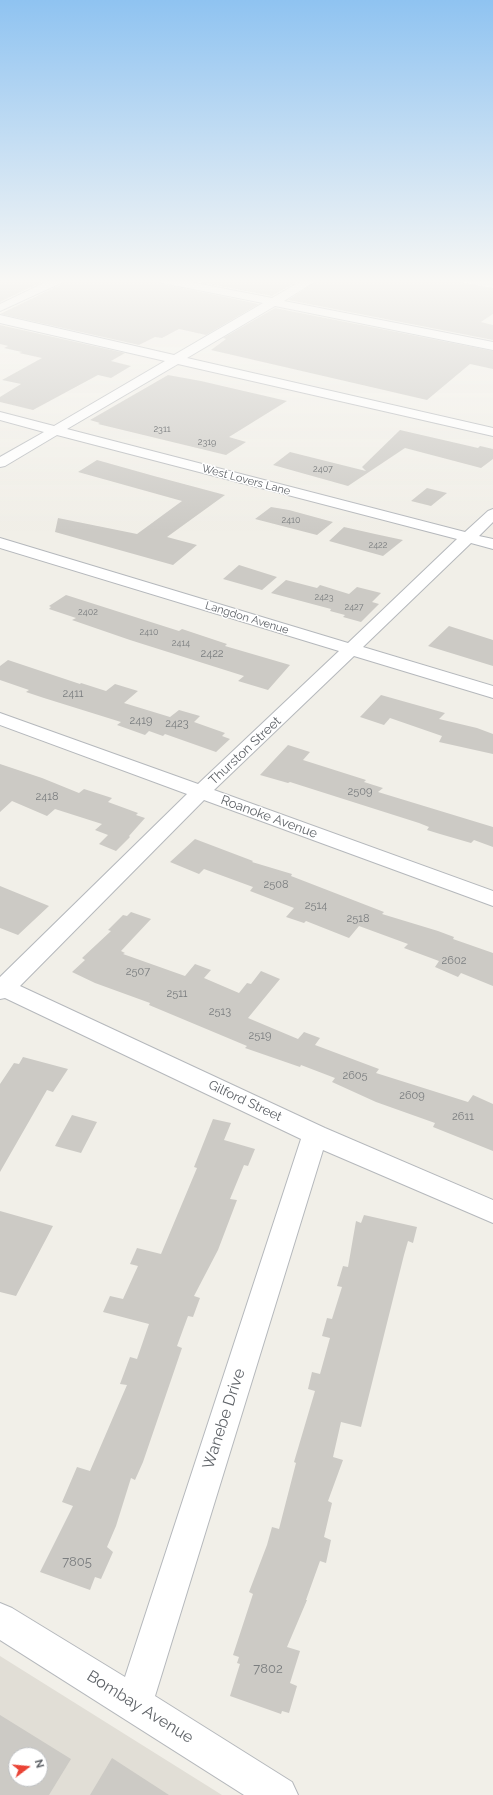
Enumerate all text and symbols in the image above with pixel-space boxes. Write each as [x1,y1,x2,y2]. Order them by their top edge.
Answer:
house number: 2311 [153,424,171,434]
house number: 2319 [198,437,216,447]
street label: West Lovers Lane [200,462,292,498]
house number: 2407 [313,464,333,474]
house number: 2410 [282,515,300,525]
house number: 2422 [369,540,387,550]
house number: 2423 [314,592,334,602]
street label: Langdon Avenue [204,599,290,637]
house number: 2427 [344,602,364,612]
house number: 2402 [78,607,98,617]
house number: 2410 [140,627,158,637]
house number: 2414 [172,638,190,648]
house number: 2422 [200,647,224,661]
house number: 2411 [62,687,84,701]
house number: 2419 [130,714,152,728]
street label: Thurston Street [206,714,284,788]
house number: 2423 [165,717,189,731]
house number: 2509 [348,785,372,799]
house number: 2418 [36,790,58,804]
street label: Roanoke Avenue [219,792,319,842]
house number: 2508 [264,878,288,892]
house number: 2514 [305,899,327,913]
house number: 2518 [347,912,369,926]
house number: 2602 [442,954,466,968]
house number: 2507 [126,965,150,979]
house number: 2511 [166,987,188,1001]
house number: 2513 [209,1005,231,1019]
house number: 2519 [249,1029,271,1043]
house number: 2605 [342,1069,368,1083]
street label: Gilford Street [206,1077,284,1125]
house number: 2609 [399,1089,425,1103]
house number: 2611 [452,1110,474,1124]
street label: Wanebe Drive [199,1366,249,1472]
house number: 7805 [62,1554,92,1570]
house number: 7802 [253,1661,283,1677]
street label: Bombay Avenue [83,1667,197,1747]
north arrow [8,1747,48,1787]
text: N [32,1758,46,1770]

